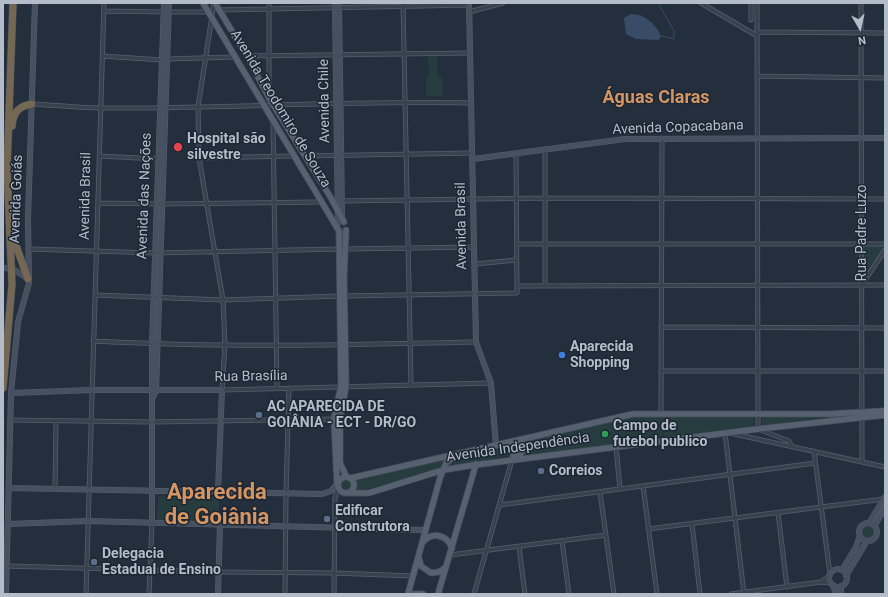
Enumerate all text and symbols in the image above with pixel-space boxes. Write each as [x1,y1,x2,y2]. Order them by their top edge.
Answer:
north arrow [840,8,880,48]
street label: Avenida Teodomiro de Souza [226,27,334,191]
text: N [857,33,867,47]
street label: Avenida Chile [316,59,334,143]
district label: Águas Claras [602,87,710,109]
street label: Avenida Copacabana [612,117,744,139]
place label: Hospital são silvestre [187,131,266,164]
street label: Avenida das Nações [134,132,156,260]
marker: Hospital são silvestre [172,141,184,153]
street label: Avenida Brasil [77,152,95,240]
street label: Avenida Goiás [7,154,27,244]
street label: Avenida Brasil [453,182,471,270]
street label: Rua Padre Luzo [854,185,870,281]
place label: Aparecida Shopping [570,339,633,372]
marker: Aparecida Shopping [557,350,567,360]
street label: Rua Brasília [214,368,288,386]
place label: AC APARECIDA DE GOIÂNIA - ECT - DR/GO [267,399,416,432]
marker: AC APARECIDA DE GOIÂNIA - ECT - DR/GO [254,410,264,420]
place label: Campo de futebol publico [613,418,707,450]
marker: Campo de futebol publico [600,429,610,439]
street label: Avenida Independência [445,430,591,466]
place label: Correios [549,463,603,479]
marker: Correios [536,466,546,476]
district label: Aparecida de Goiânia [165,480,269,532]
place label: Edificar Construtora [335,503,410,536]
marker: Edificar Construtora [322,514,332,524]
place label: Delegacia Estadual de Ensino [102,546,221,578]
marker: Delegacia Estadual de Ensino [89,557,99,567]

